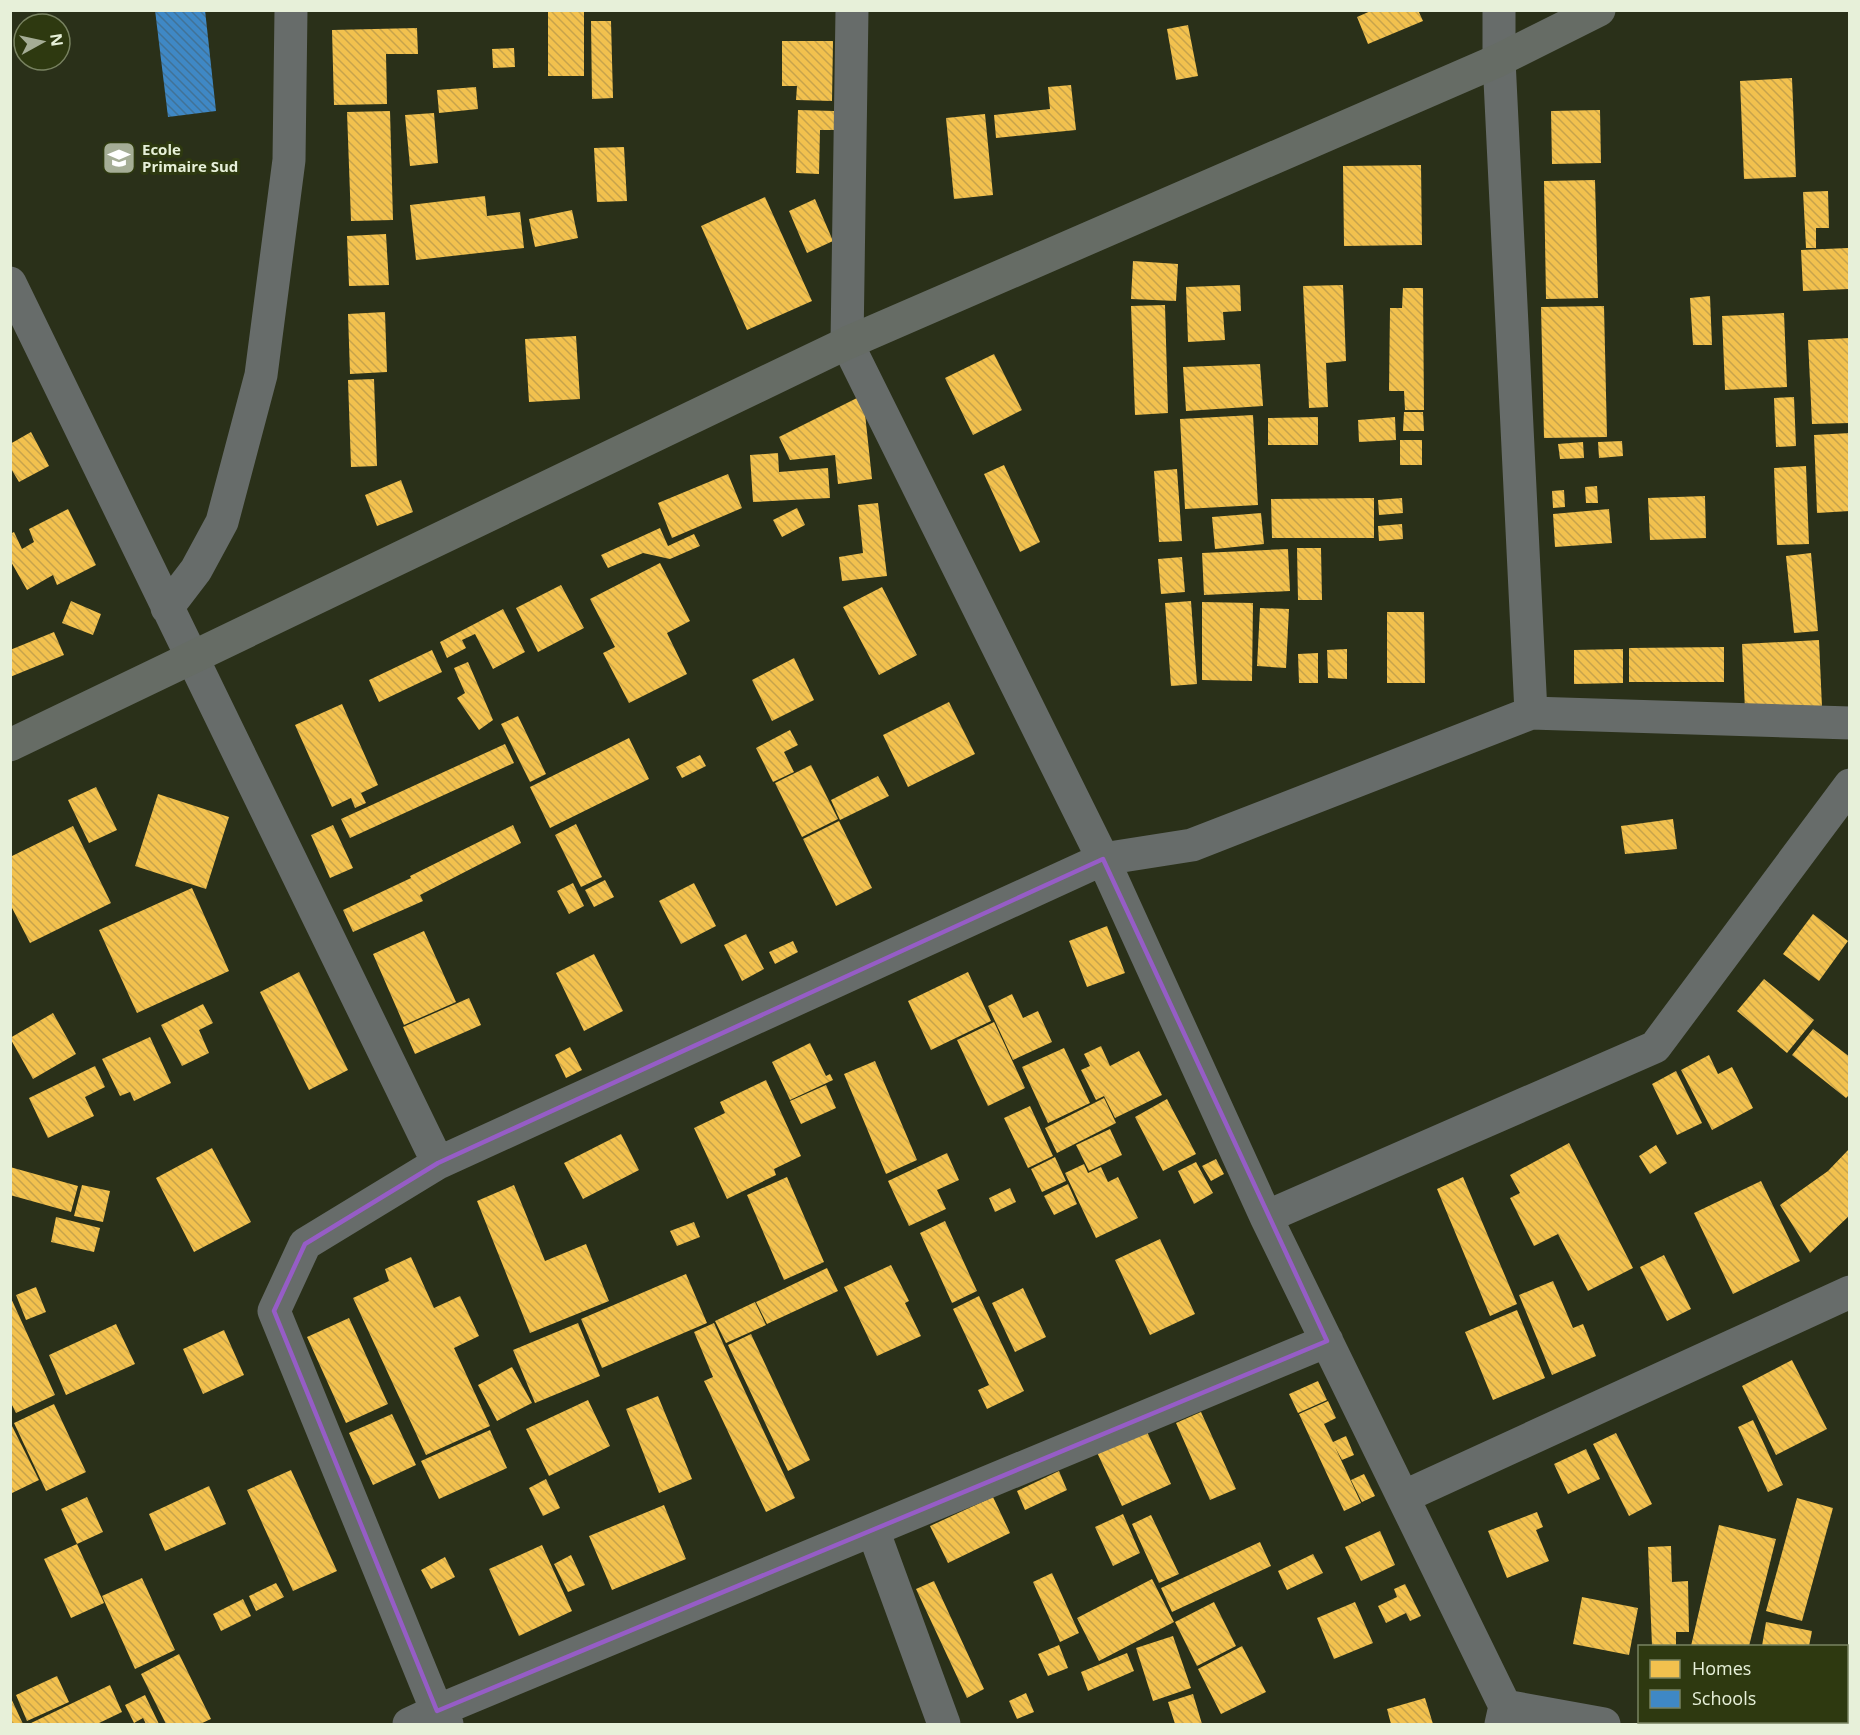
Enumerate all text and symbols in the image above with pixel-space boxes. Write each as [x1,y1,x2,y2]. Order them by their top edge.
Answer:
north arrow [12,12,72,72]
text: N [45,32,69,48]
place label: Ecole Primaire Sud [142,139,238,176]
school or university icon: Ecole Primaire Sud [101,140,137,176]
legend [1638,1645,1848,1723]
text: Homes [1692,1656,1751,1680]
text: Schools [1692,1686,1756,1710]

